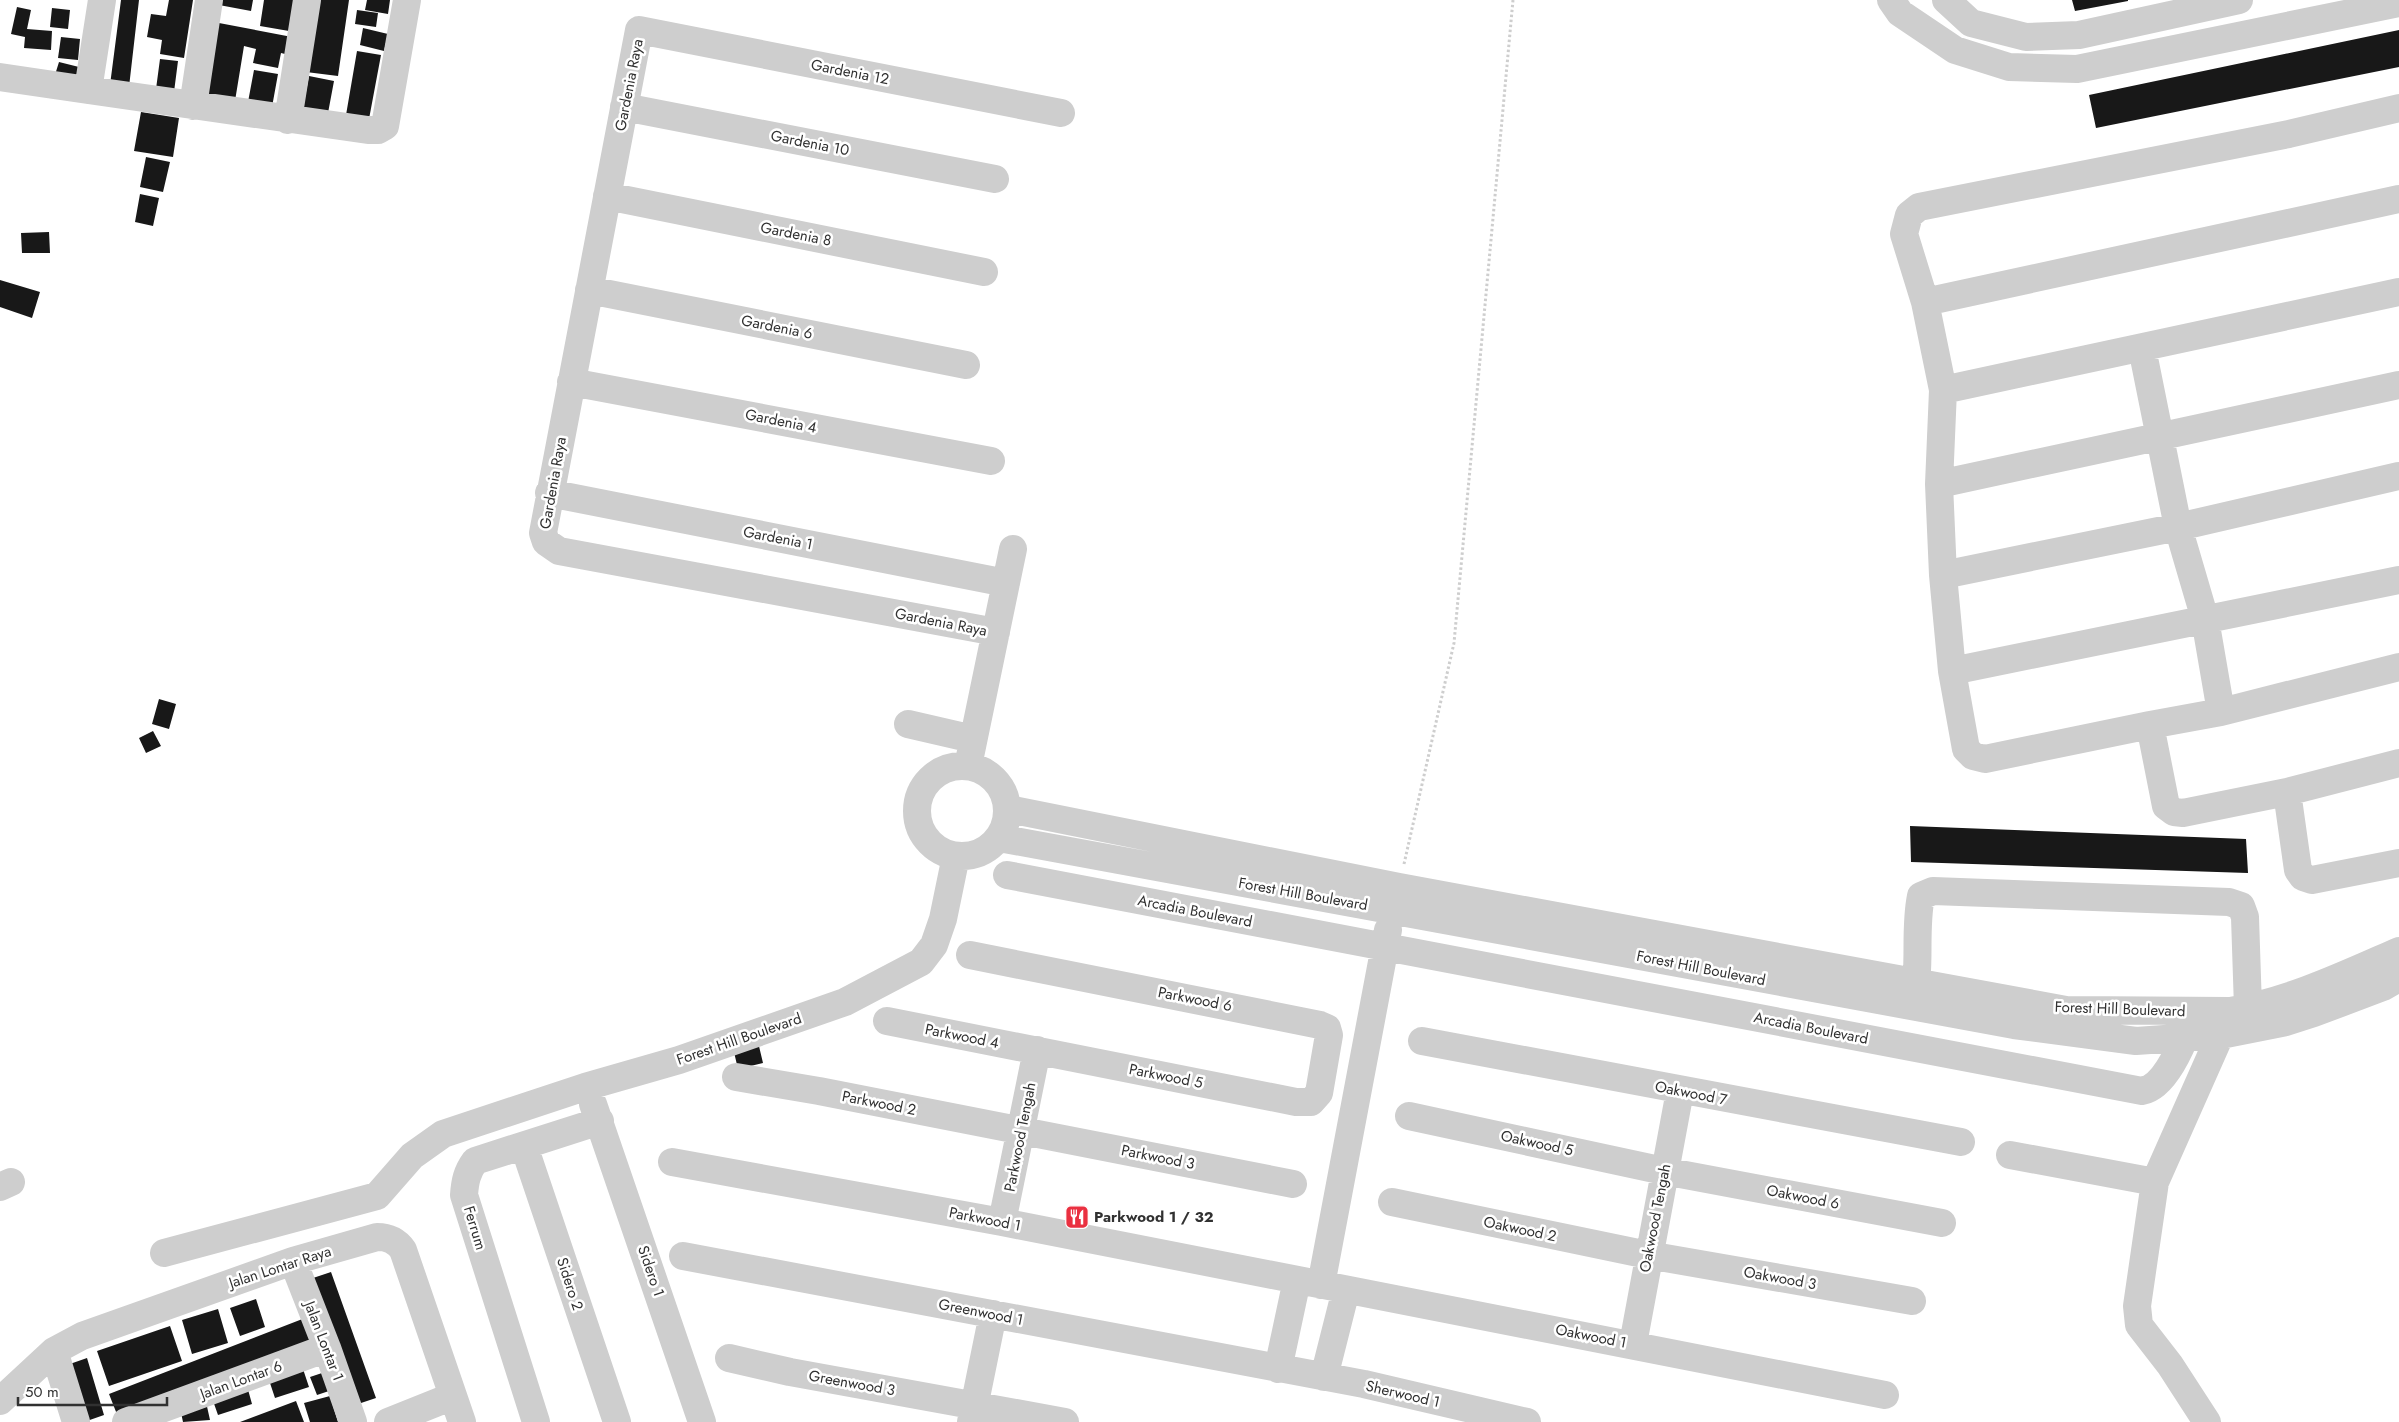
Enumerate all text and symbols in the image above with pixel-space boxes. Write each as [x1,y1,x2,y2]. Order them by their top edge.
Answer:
street label: Gardenia Raya [609,37,649,133]
street label: Gardenia 12 [809,54,891,90]
street label: Gardenia 10 [769,125,851,161]
street label: Gardenia 8 [759,216,833,252]
street label: Gardenia 6 [739,309,815,345]
street label: Gardenia 4 [743,403,819,439]
street label: Gardenia Raya [534,435,572,531]
street label: Gardenia 1 [741,520,815,556]
street label: Gardenia Raya [893,602,989,642]
street label: Forest Hill Boulevard [1237,872,1369,916]
street label: Arcadia Boulevard [1136,889,1254,933]
street label: Forest Hill Boulevard [1635,945,1767,991]
street label: Parkwood 6 [1156,981,1234,1017]
street label: Forest Hill Boulevard [2054,996,2186,1022]
street label: Arcadia Boulevard [1752,1006,1870,1050]
street label: Forest Hill Boulevard [674,1007,804,1071]
street label: Parkwood 4 [923,1018,1001,1054]
street label: Parkwood 5 [1127,1058,1205,1094]
street label: Oakwood 7 [1653,1075,1729,1111]
street label: Parkwood Tengah [999,1080,1041,1194]
street label: Parkwood 2 [840,1085,918,1121]
street label: Oakwood 5 [1499,1125,1575,1161]
street label: Parkwood 3 [1119,1139,1197,1175]
street label: Oakwood Tengah [1634,1162,1676,1274]
street label: Oakwood 6 [1765,1179,1841,1215]
street label: Parkwood 1 [947,1201,1023,1237]
street label: Ferrum [458,1203,492,1253]
restaurant icon: Parkwood 1 / 32 [1064,1204,1090,1230]
place label: Parkwood 1 / 32 [1094,1206,1214,1228]
street label: Oakwood 2 [1482,1211,1558,1247]
street label: Jalan Lontar Raya [224,1240,334,1295]
street label: Sidero 1 [632,1242,670,1300]
street label: Sidero 2 [551,1255,589,1313]
street label: Oakwood 3 [1742,1261,1818,1295]
street label: Greenwood 1 [937,1293,1025,1331]
street label: Jalan Lontar 1 [298,1296,349,1384]
street label: Oakwood 1 [1554,1318,1628,1354]
street label: Jalan Lontar 6 [195,1355,285,1406]
street label: Greenwood 3 [807,1365,897,1401]
scale bar [18,1374,166,1406]
street label: Sherwood 1 [1364,1375,1442,1413]
text: 50 m [25,1381,59,1403]

